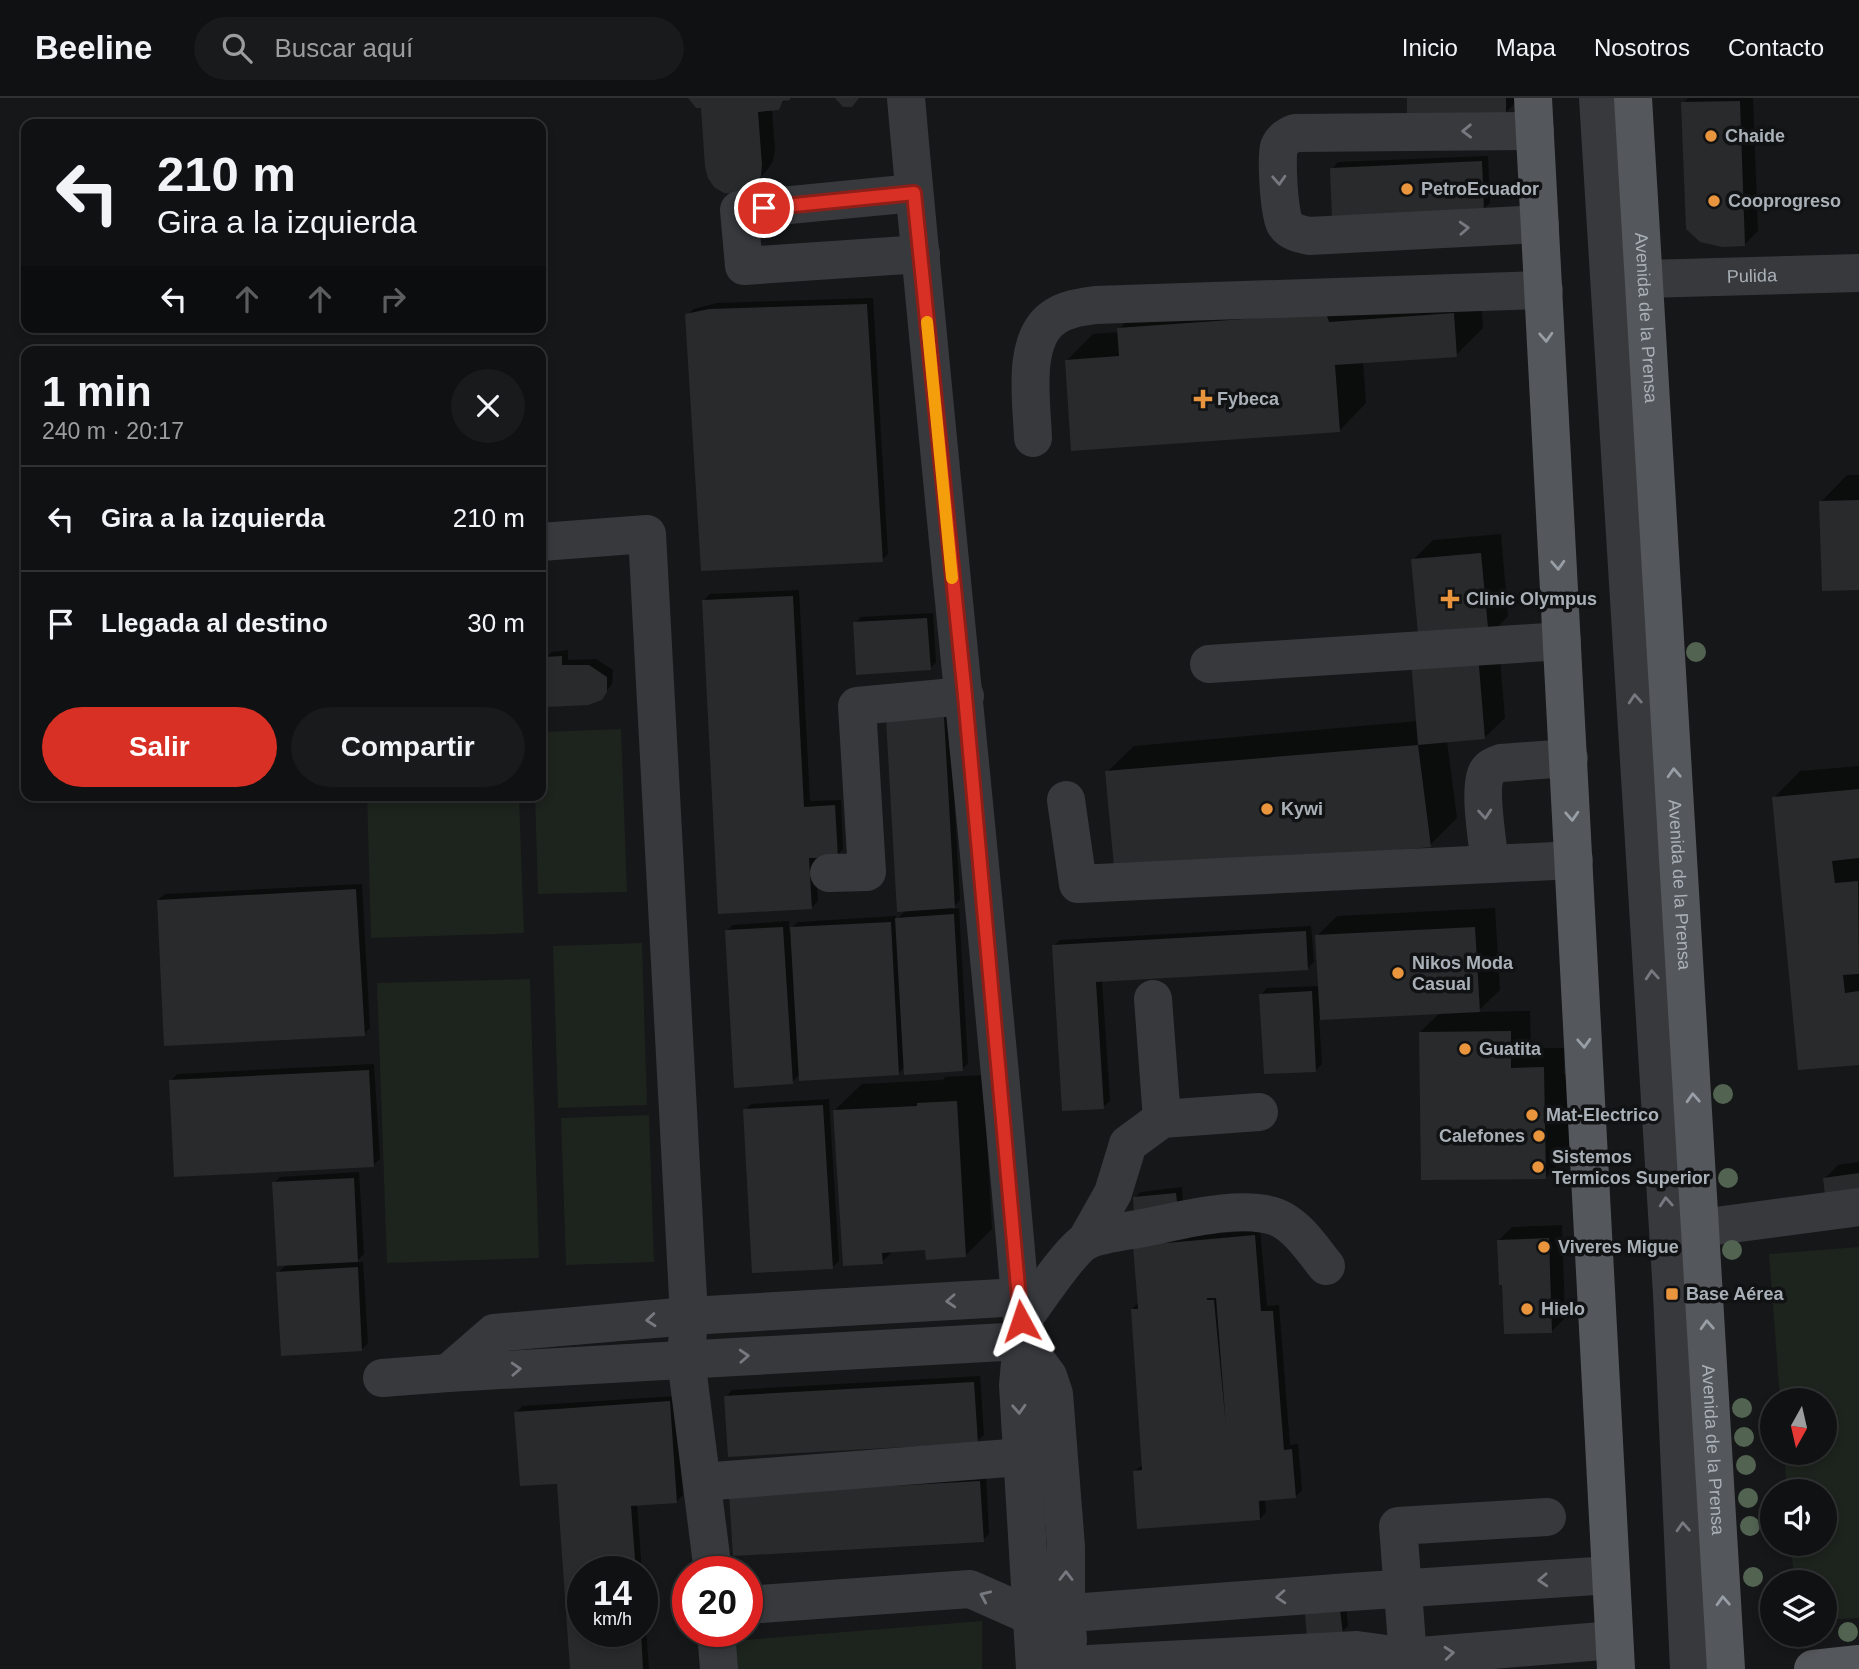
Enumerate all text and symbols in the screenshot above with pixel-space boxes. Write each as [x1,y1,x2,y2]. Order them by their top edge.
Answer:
search box [194,17,684,80]
text: Beeline [35,29,152,66]
icon: search [218,29,256,67]
text: Buscar aquí [274,33,413,63]
text: Inicio [1402,34,1458,61]
text: Mapa [1496,34,1556,61]
text: Nosotros [1594,34,1690,61]
text: Contacto [1728,34,1824,61]
one-way arrow [1461,124,1472,139]
place label: Chaide [1725,126,1785,146]
marker: Chaide [1703,128,1719,144]
icon: left [42,147,133,238]
text: 210 m [157,147,296,201]
one-way arrow [1271,175,1286,186]
pin [734,178,794,238]
place label: PetroEcuador [1421,179,1539,199]
marker: PetroEcuador [1399,181,1415,197]
icon: arrive [745,189,783,227]
place label: Cooprogreso [1728,191,1841,211]
marker: Cooprogreso [1706,193,1722,209]
text: Gira a la izquierda [157,204,417,240]
one-way arrow [1459,221,1470,236]
street label: Avenida de la Prensa [1631,232,1661,404]
street label: Pulida [1727,265,1778,287]
icon: left [155,280,193,318]
icon: ahead [228,280,266,318]
icon: ahead [301,280,339,318]
icon: right [374,280,412,318]
one-way arrow [1538,332,1553,343]
text: 1 min [42,368,152,415]
button: close [451,369,525,443]
place label: Fybeca [1217,389,1280,409]
marker: Fybeca [1195,391,1211,407]
text: 240 m · 20:17 [42,418,184,444]
icon: left [42,500,80,538]
text: Gira a la izquierda [101,503,325,533]
text: 210 m [453,503,525,533]
one-way arrow [1551,559,1566,570]
marker: Clinic Olympus [1440,589,1460,609]
place label: Clinic Olympus [1466,589,1597,609]
icon: arrive [42,605,80,643]
text: Llegada al destino [101,608,328,638]
text: 30 m [467,608,525,638]
one-way arrow [1628,694,1643,705]
button: Salir [42,707,277,787]
button: Compartir [291,707,525,787]
one-way arrow [1667,767,1682,778]
place label: Kywi [1281,799,1323,819]
street label: Avenida de la Prensa [1665,799,1695,972]
marker: Kywi [1259,801,1275,817]
one-way arrow [1477,809,1492,820]
one-way arrow [1565,811,1580,822]
place label: Nikos Moda Casual [1412,953,1514,994]
marker: Nikos Moda Casual [1390,965,1406,981]
one-way arrow [1645,969,1660,980]
one-way arrow [1577,1038,1592,1049]
place label: Guatita [1479,1039,1542,1059]
marker: Guatita [1457,1041,1473,1057]
one-way arrow [1686,1092,1701,1103]
place label: Mat-Electrico [1546,1105,1659,1125]
marker: Mat-Electrico [1524,1107,1540,1123]
place label: Calefones [1439,1126,1525,1146]
marker: Calefones [1531,1128,1547,1144]
place label: Sistemos Termicos Superior [1552,1147,1710,1188]
marker: Sistemos Termicos Superior [1530,1159,1546,1175]
one-way arrow [1659,1197,1674,1208]
place label: Viveres Migue [1558,1237,1679,1257]
marker: Viveres Migue [1536,1239,1552,1255]
position arrow [984,1284,1058,1358]
place label: Base Aérea [1686,1284,1784,1304]
marker: Base Aérea [1664,1286,1680,1302]
one-way arrow [946,1293,957,1308]
place label: Hielo [1541,1299,1585,1319]
marker: Hielo [1519,1301,1535,1317]
one-way arrow [645,1312,656,1327]
one-way arrow [1699,1319,1714,1330]
one-way arrow [738,1349,749,1364]
one-way arrow [511,1361,522,1376]
street label: Avenida de la Prensa [1698,1364,1728,1537]
north arrow [1760,1388,1838,1465]
map controls [1760,1388,1837,1647]
one-way arrow [1011,1403,1026,1414]
button: sound [1760,1479,1837,1556]
one-way arrow [1675,1522,1690,1533]
speed limit sign: 20 [672,1556,763,1647]
button: layers [1760,1570,1837,1647]
one-way arrow [1058,1571,1074,1581]
one-way arrow [1537,1572,1548,1587]
text: 14 [593,1573,632,1612]
one-way arrow [1276,1589,1287,1604]
one-way arrow [980,1590,993,1604]
one-way arrow [1715,1595,1730,1606]
text: km/h [593,1609,632,1629]
one-way arrow [1444,1646,1455,1661]

